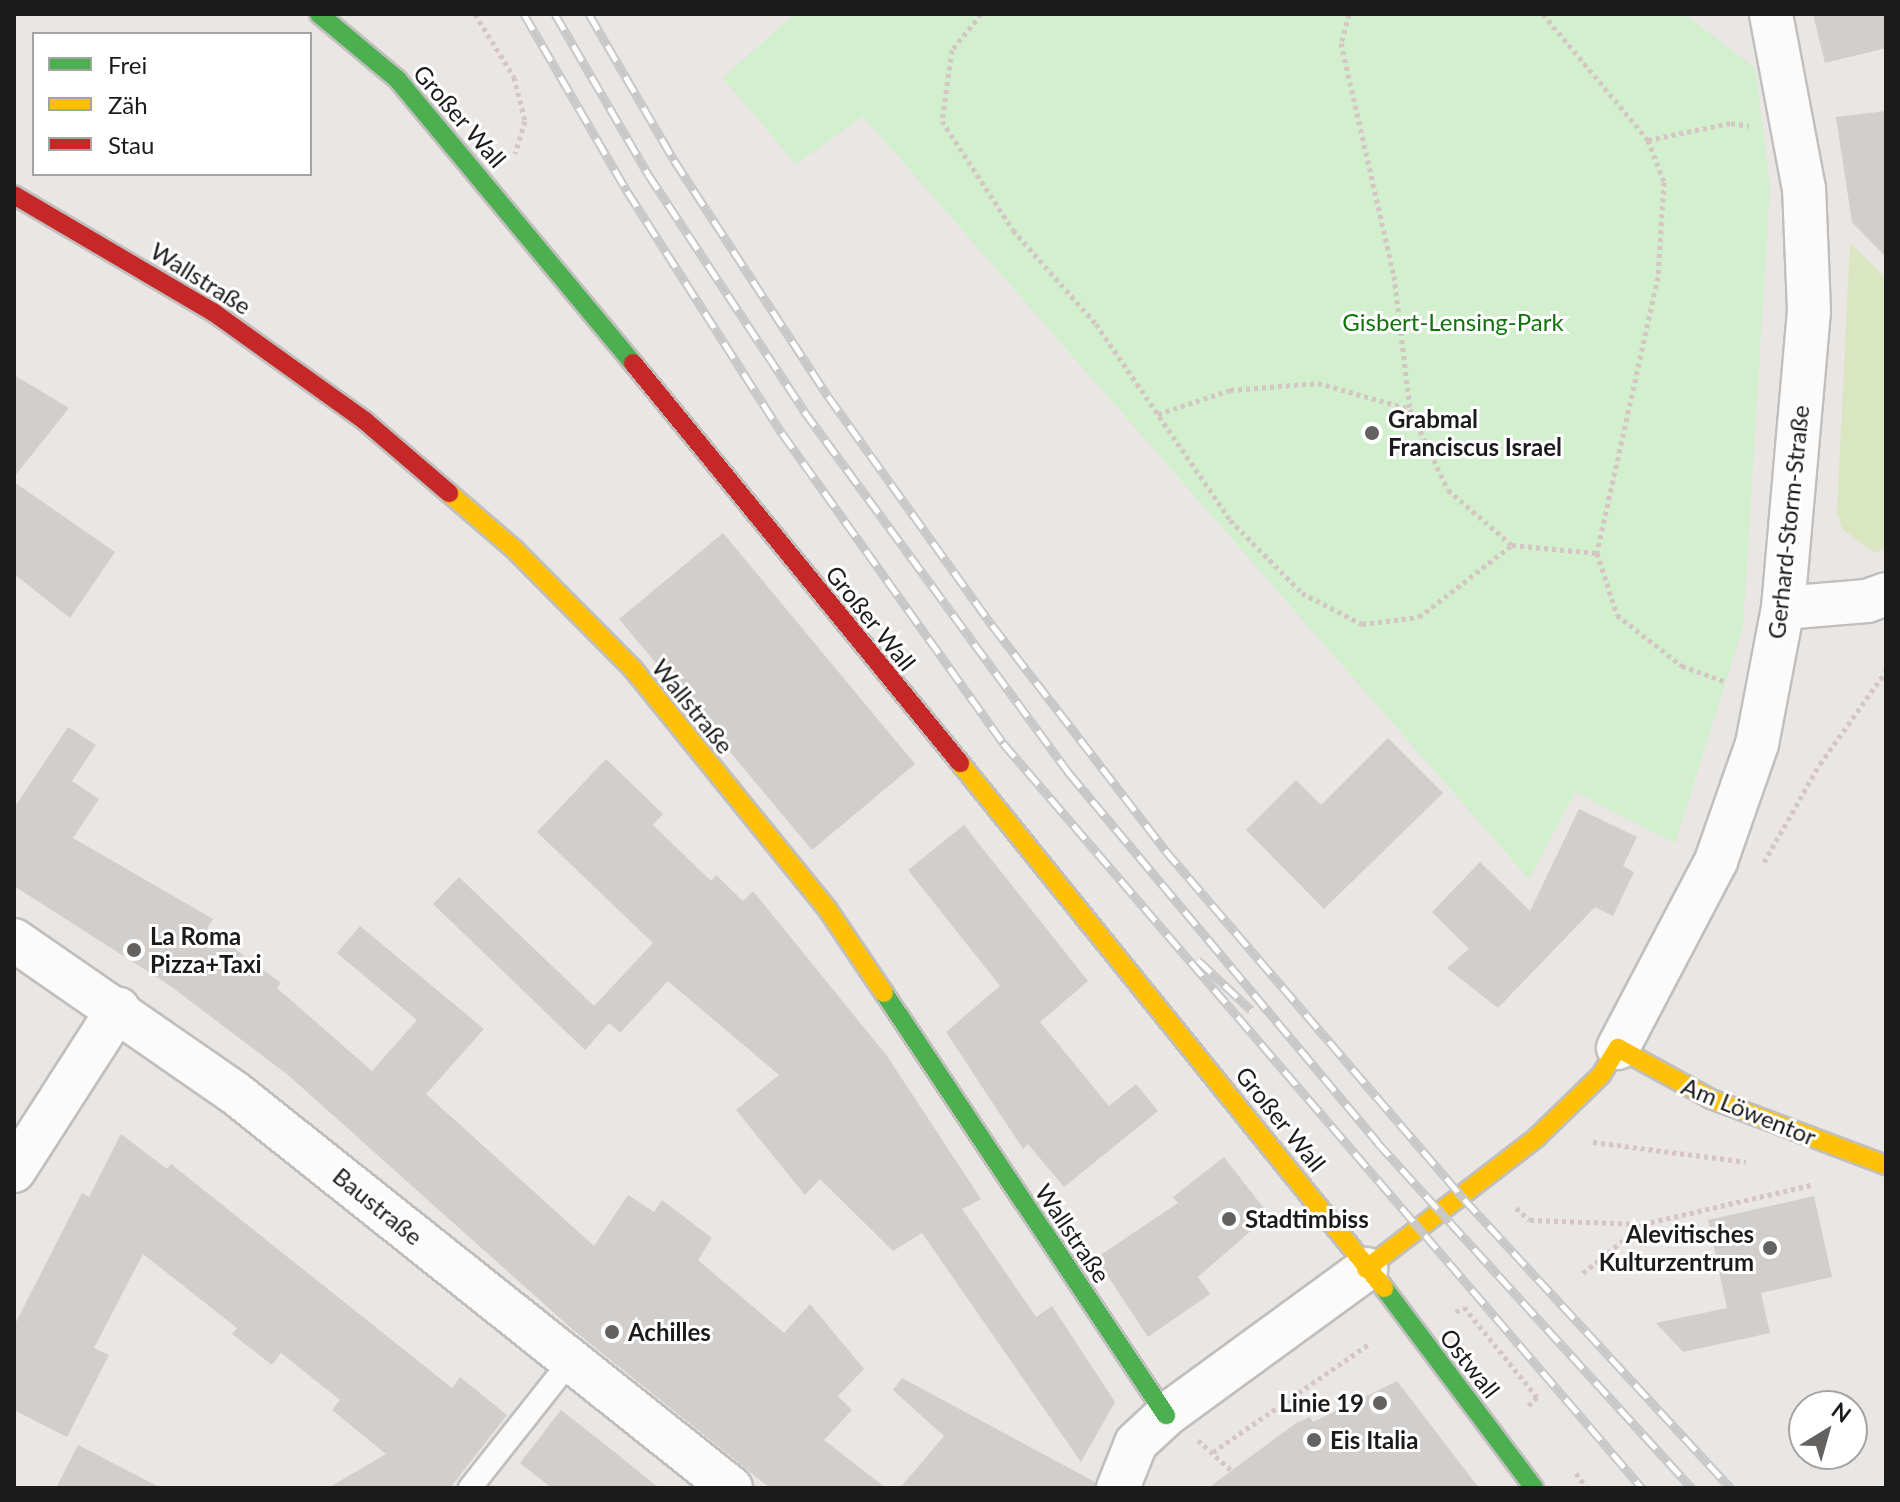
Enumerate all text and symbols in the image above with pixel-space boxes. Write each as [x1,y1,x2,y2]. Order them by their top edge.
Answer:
legend [32,32,312,176]
text: Frei [108,50,147,79]
street label: Großer Wall [407,58,513,174]
text: Zäh [108,90,148,119]
text: Stau [108,130,154,159]
street label: Wallstraße [146,236,256,320]
park label: Gisbert-Lensing-Park [1342,308,1564,336]
street label: Gerhard-Storm-Straße [1761,404,1815,640]
place label: Grabmal Franciscus Israel [1388,405,1562,461]
marker: Grabmal Franciscus Israel [1363,424,1381,442]
street label: Großer Wall [820,559,922,677]
street label: Wallstraße [646,653,740,759]
place label: La Roma Pizza+Taxi [150,922,262,978]
marker: La Roma Pizza+Taxi [125,941,143,959]
street label: Großer Wall [1230,1060,1332,1178]
street label: Am Löwentor [1678,1071,1820,1151]
street label: Baustraße [327,1161,429,1251]
street label: Wallstraße [1030,1178,1116,1288]
place label: Stadtimbiss [1245,1205,1369,1233]
marker: Stadtimbiss [1220,1210,1238,1228]
place label: Alevitisches Kulturzentrum [1599,1220,1754,1276]
marker: Alevitisches Kulturzentrum [1761,1239,1779,1257]
place label: Achilles [628,1318,711,1346]
marker: Achilles [603,1323,621,1341]
street label: Ostwall [1434,1323,1506,1403]
place label: Linie 19 [1279,1389,1364,1417]
north arrow [1788,1390,1868,1470]
marker: Linie 19 [1371,1394,1389,1412]
text: N [1827,1396,1856,1428]
place label: Eis Italia [1330,1426,1418,1454]
marker: Eis Italia [1305,1431,1323,1449]

